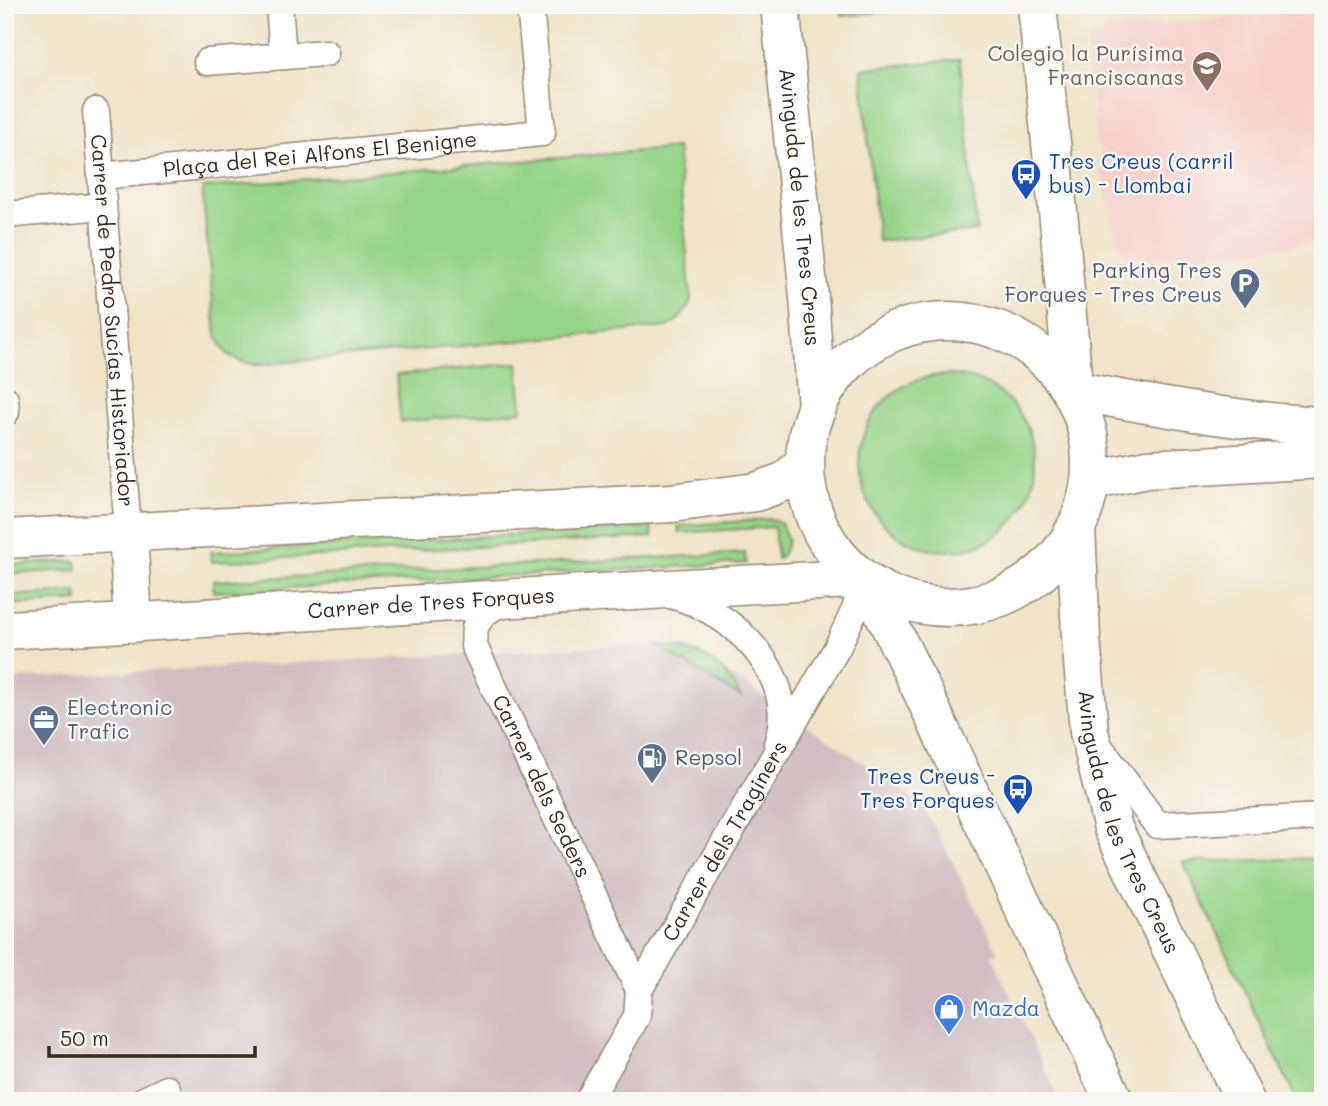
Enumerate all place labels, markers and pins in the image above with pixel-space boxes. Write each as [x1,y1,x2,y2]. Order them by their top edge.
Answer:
place label: Colegio la Purísima Franciscanas [988,39,1184,90]
school or university icon: Colegio la Purísima Franciscanas [1190,49,1224,93]
place label: Tres Creus (carril bus) - Llombai [1049,147,1233,198]
bus stop icon: Tres Creus (carril bus) - Llombai [1009,157,1043,201]
place label: Parking Tres Forques - Tres Creus [1004,256,1222,307]
parking icon: Parking Tres Forques - Tres Creus [1228,266,1262,310]
place label: Electronic Trafic [67,693,172,744]
office icon: Electronic Trafic [27,703,61,747]
fuel station icon: Repsol [635,741,669,785]
place label: Repsol [675,743,742,770]
place label: Tres Creus - Tres Forques [860,762,995,813]
bus stop icon: Tres Creus - Tres Forques [1001,772,1035,816]
shop icon: Mazda [932,992,966,1036]
place label: Mazda [972,994,1040,1021]

